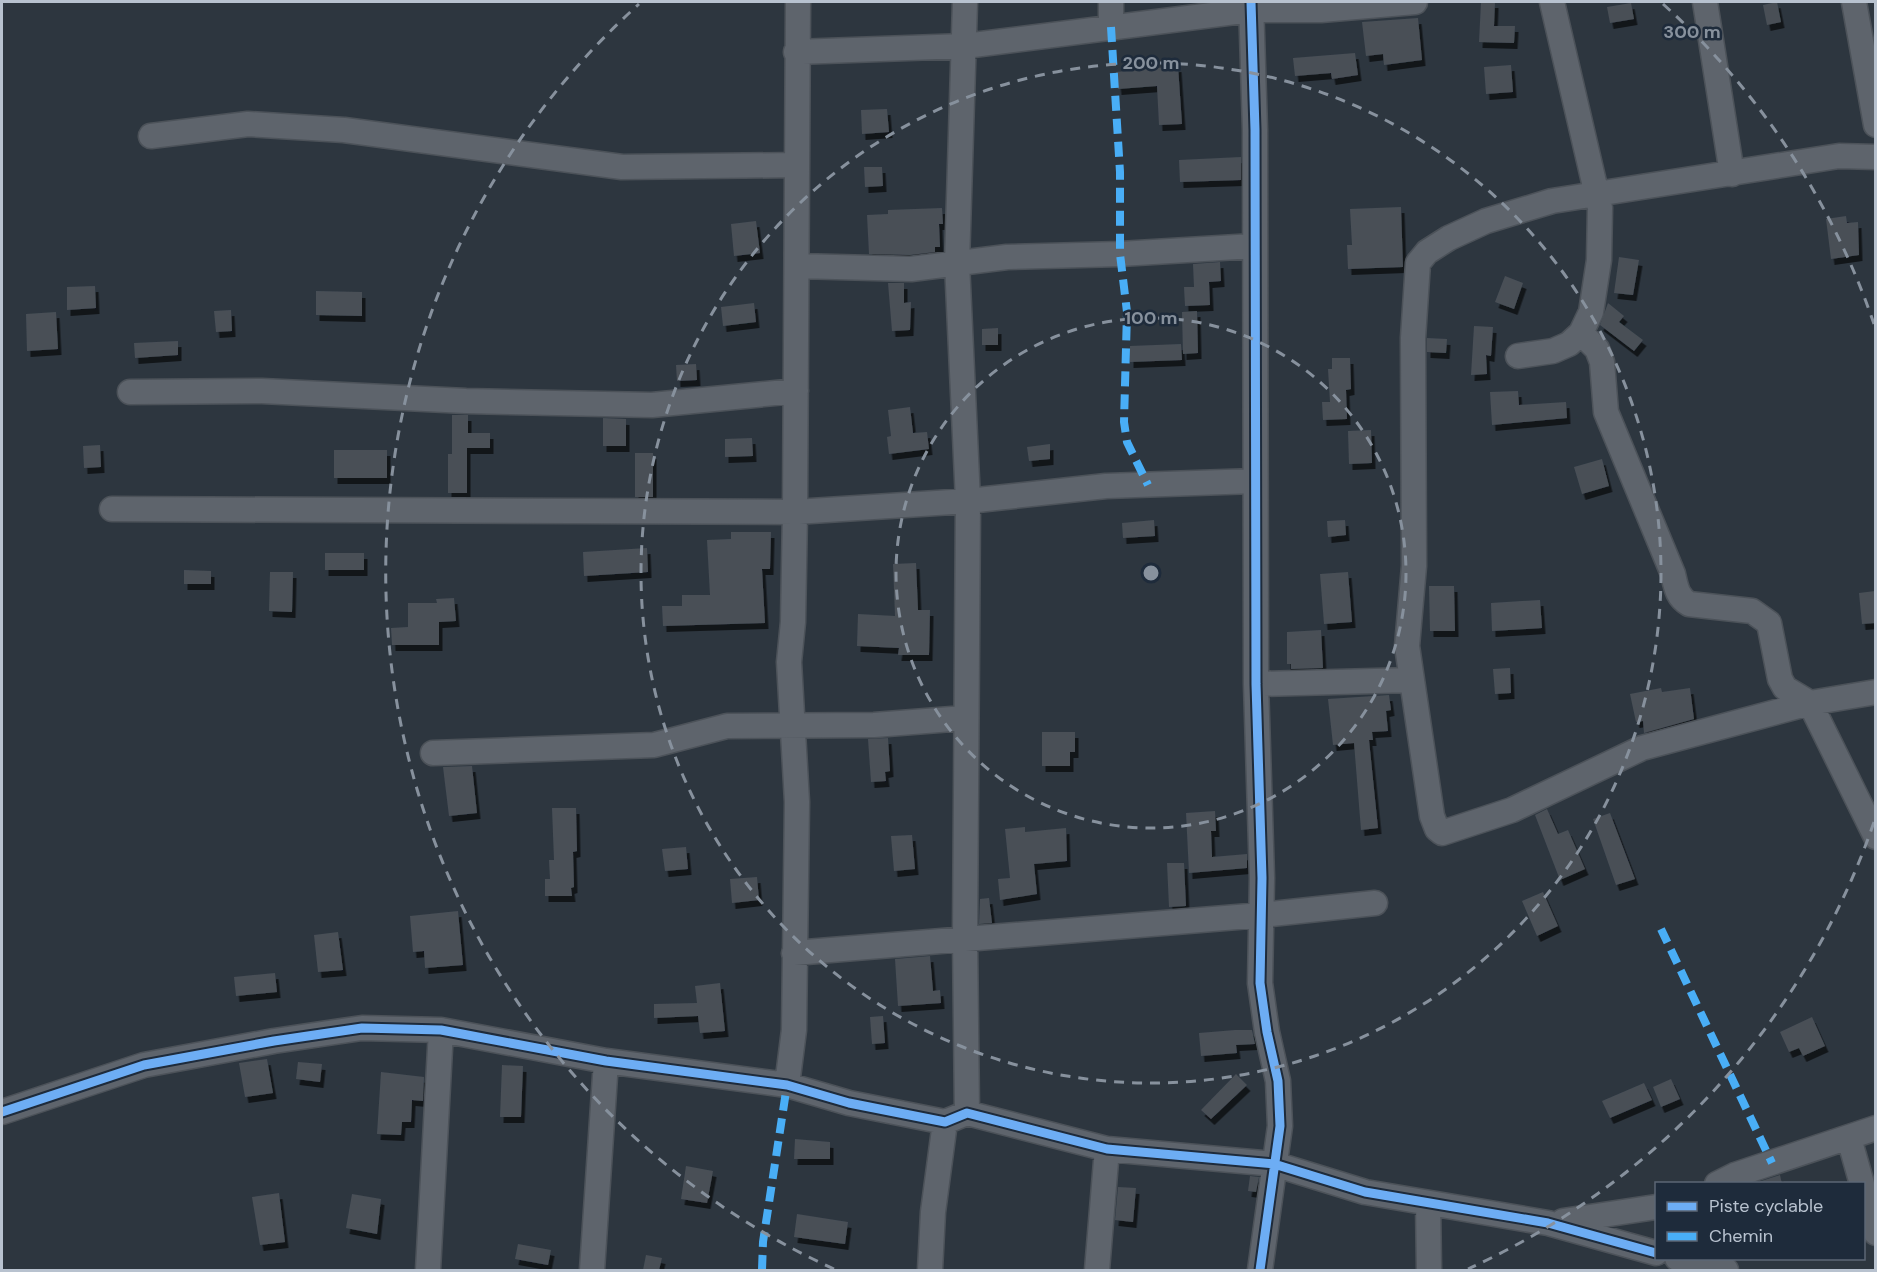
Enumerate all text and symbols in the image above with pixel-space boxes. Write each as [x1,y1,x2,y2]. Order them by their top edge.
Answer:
text: 300 m [1663,20,1721,44]
text: 200 m [1123,51,1179,75]
text: 100 m [1124,306,1178,330]
centre of rings [1141,563,1161,583]
legend [1655,1182,1865,1260]
text: Piste cyclable [1709,1194,1823,1218]
text: Chemin [1709,1224,1773,1248]

